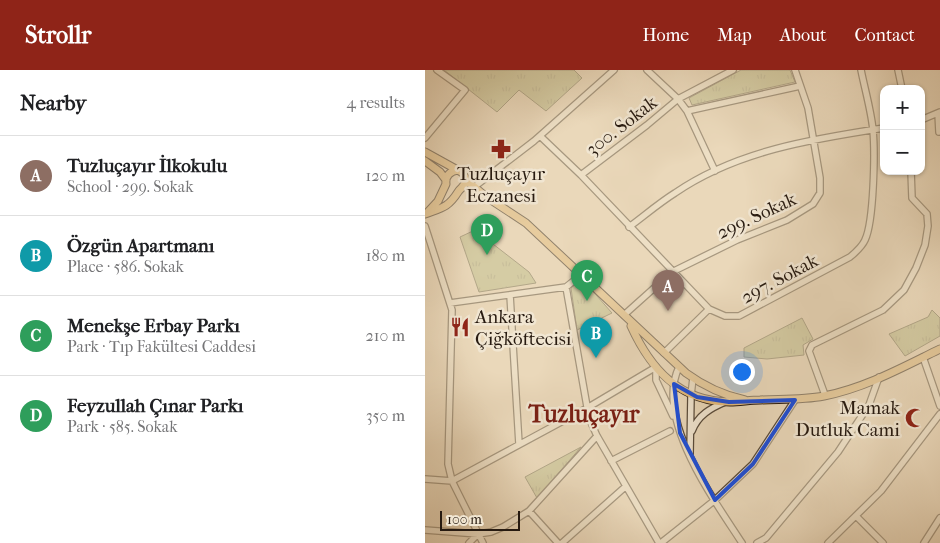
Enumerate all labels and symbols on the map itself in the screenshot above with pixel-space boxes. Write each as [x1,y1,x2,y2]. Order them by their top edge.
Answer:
street label: 300. Sokak [582,91,662,160]
pharmacy icon: Tuzluçayır Eczanesi [490,138,512,160]
place label: Tuzluçayır Eczanesi [457,163,546,207]
street label: 299. Sokak [713,188,800,244]
pin: D [471,214,503,255]
street label: 297. Sokak [737,249,822,308]
pin: C [571,260,603,301]
pin: A [652,270,684,311]
place label: Ankara Çiğköftecisi [474,306,572,351]
restaurant icon: Ankara Çiğköftecisi [449,316,471,338]
pin: B [580,317,612,358]
your location [729,359,755,385]
place label: Mamak Dutluk Cami [795,397,900,441]
district label: Tuzluçayır [527,400,640,429]
mosque icon: Mamak Dutluk Cami [904,407,926,429]
scale bar [440,508,520,531]

